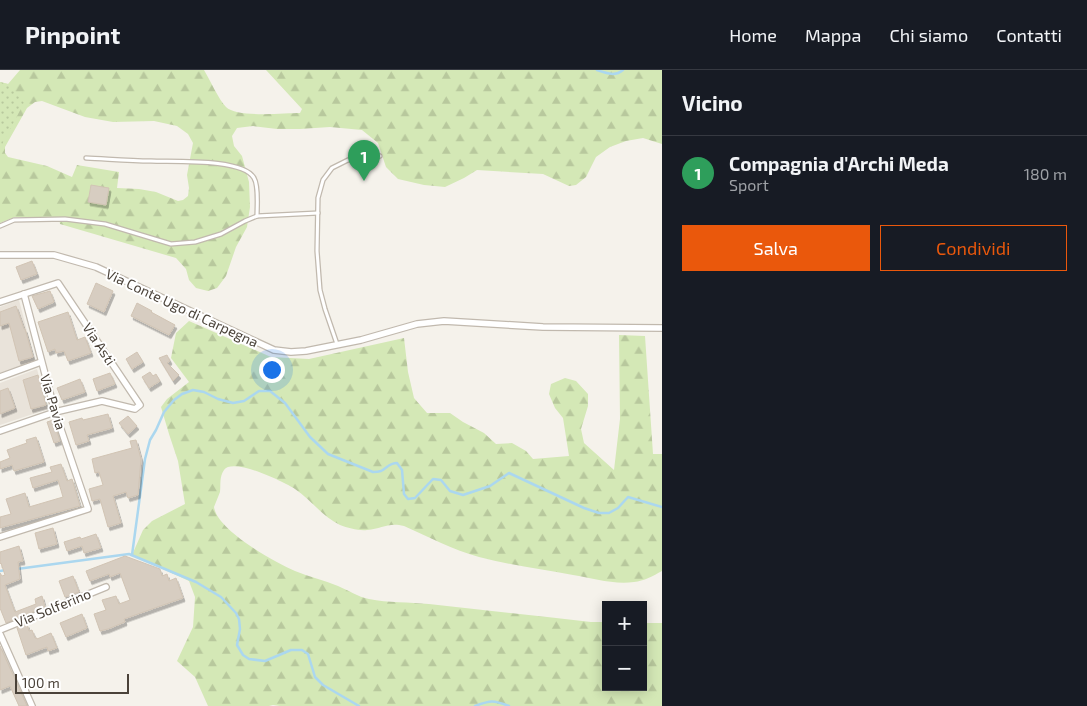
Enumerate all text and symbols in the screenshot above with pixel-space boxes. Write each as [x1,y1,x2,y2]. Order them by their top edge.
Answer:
text: Pinpoint [25,20,120,49]
text: Home [729,24,777,46]
text: Mappa [805,24,861,46]
text: Chi siamo [889,24,968,46]
text: Contatti [996,24,1062,46]
text: Vicino [682,90,743,115]
pin: 1 [348,140,380,181]
text: Compagnia d'Archi Meda [729,152,949,175]
text: 1 [695,164,701,183]
text: 180 m [1024,164,1067,183]
text: Sport [729,175,769,194]
button: Salva [682,225,870,271]
button: Condividi [880,225,1067,271]
street label: Via Conte Ugo di Carpegna [103,265,261,350]
street label: Via Asti [79,319,120,368]
your location [259,357,285,383]
street label: Via Pavia [37,372,70,432]
street label: Via Solferino [12,585,93,631]
map controls [602,601,647,691]
button: + [602,601,647,646]
button: − [602,646,647,691]
scale bar [15,671,129,694]
text: 100 m [22,674,60,691]

